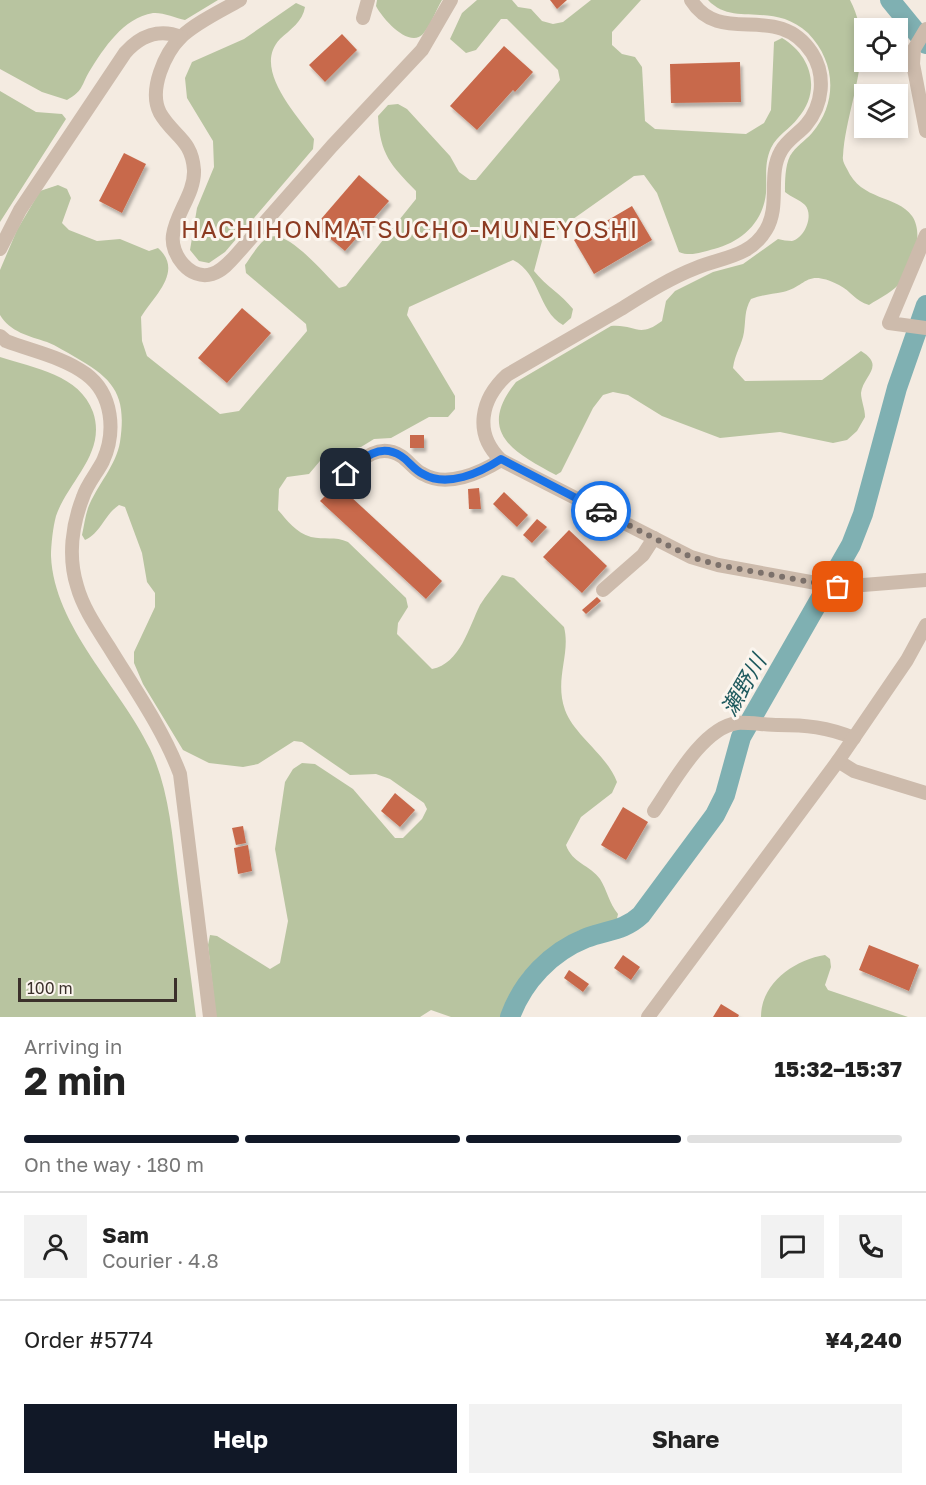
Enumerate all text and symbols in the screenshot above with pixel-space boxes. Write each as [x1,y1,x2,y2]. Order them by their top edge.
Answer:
map controls [854,18,908,138]
button: locate [854,18,908,72]
button: layers [854,84,908,138]
district label: HACHIHONMATSUCHO-MUNEYOSHI [181,214,639,243]
pin [320,448,371,499]
icon: home [329,457,362,490]
courier [571,481,631,541]
icon: car [585,495,618,528]
pin [812,561,863,612]
icon: bag [821,570,854,603]
water label: 瀬野川 [715,648,772,720]
scale bar [18,975,177,1002]
text: 100 m [27,978,73,998]
text: Arriving in [24,1034,122,1058]
text: 15:32–15:37 [775,1055,902,1082]
text: 2 min [24,1057,126,1104]
text: On the way · 180 m [24,1152,204,1176]
button: person [24,1215,87,1278]
button: chat [761,1215,824,1278]
button: phone [839,1215,902,1278]
text: Sam [102,1221,149,1248]
text: Courier · 4.8 [102,1248,219,1272]
text: Order #5774 [24,1326,153,1353]
text: ¥4,240 [825,1326,902,1353]
button: Help [24,1404,457,1473]
button: Share [469,1404,902,1473]

